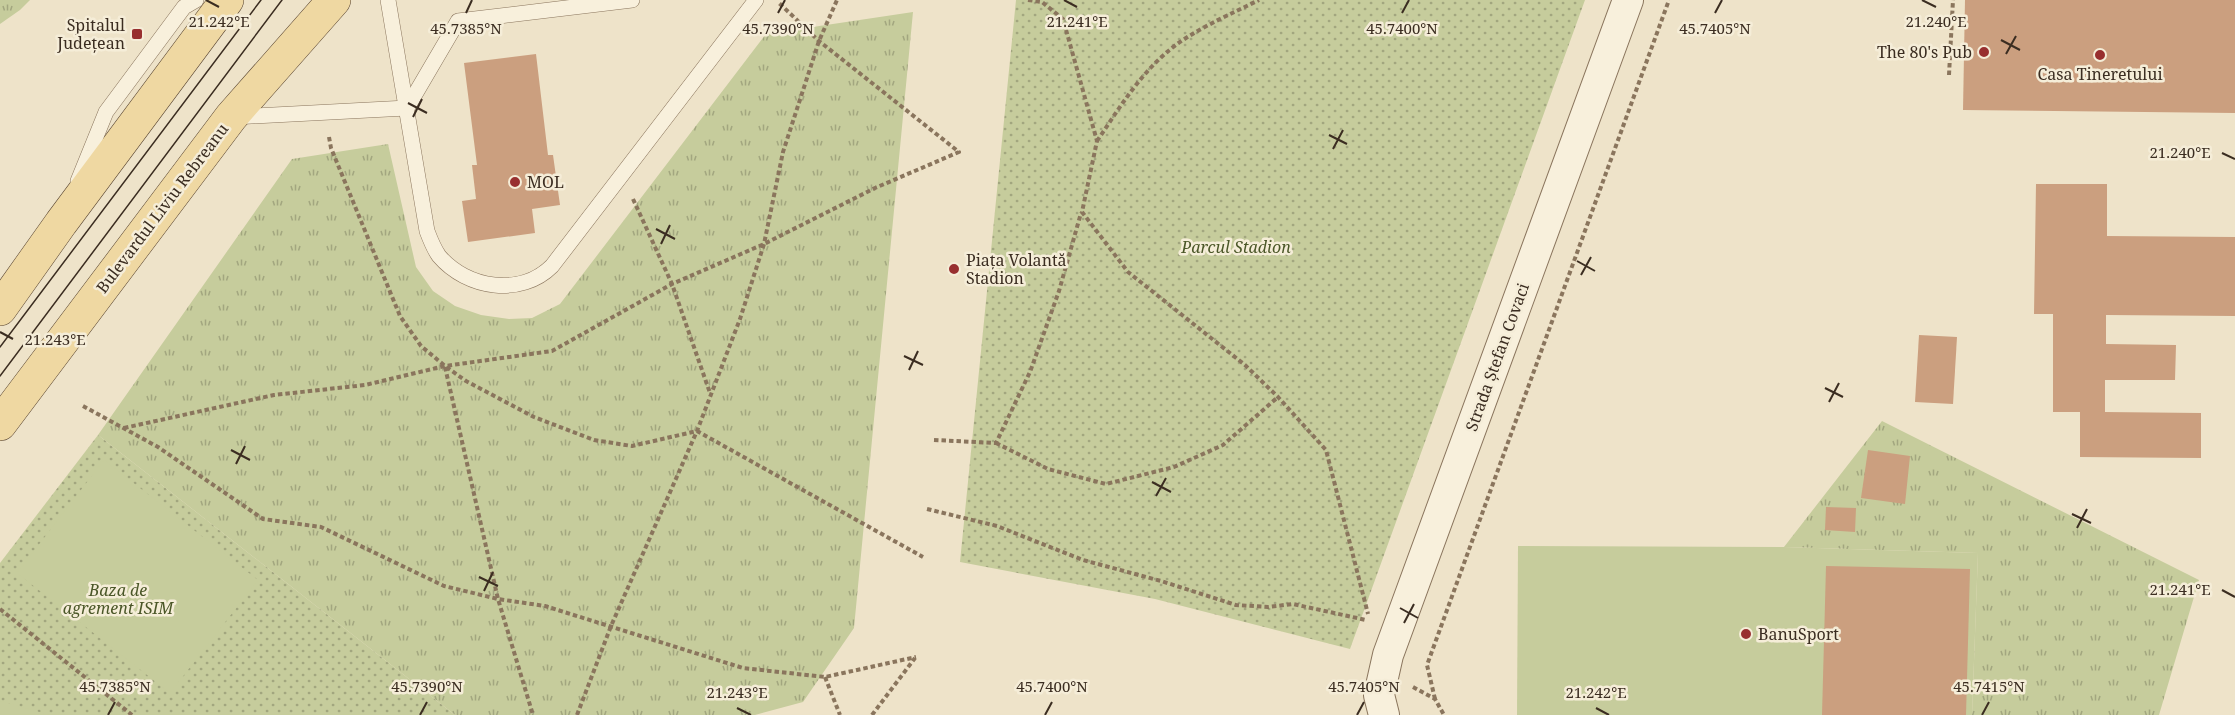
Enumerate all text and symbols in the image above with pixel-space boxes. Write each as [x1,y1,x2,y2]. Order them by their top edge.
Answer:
text: 21.242°E [188,11,250,31]
text: 21.241°E [1046,11,1108,31]
text: 21.240°E [1905,11,1967,31]
place label: Spitalul Județean [56,14,125,54]
text: 45.7385°N [430,18,502,38]
text: 45.7390°N [742,18,814,38]
text: 45.7400°N [1366,18,1438,38]
text: 45.7405°N [1679,18,1751,38]
marker: Spitalul Județean [130,27,144,41]
place label: The 80's Pub [1877,41,1972,63]
marker: The 80's Pub [1977,45,1991,59]
marker: Casa Tineretului [2093,48,2107,62]
place label: Casa Tineretului [2037,63,2163,85]
street label: Bulevardul Liviu Rebreanu [91,119,233,297]
text: 21.240°E [2149,142,2211,162]
place label: MOL [527,171,564,193]
marker: MOL [508,175,522,189]
park label: Parcul Stadion [1180,236,1291,258]
place label: Piața Volantă Stadion [966,249,1067,289]
marker: Piața Volantă Stadion [947,262,961,276]
street label: Strada Ștefan Covaci [1460,280,1534,434]
text: 21.243°E [24,329,86,349]
park label: Baza de agrement ISIM [63,579,174,619]
text: 21.241°E [2149,579,2211,599]
place label: BanuSport [1758,623,1839,645]
marker: BanuSport [1739,627,1753,641]
text: 45.7385°N [79,676,151,696]
text: 45.7390°N [391,676,463,696]
text: 45.7400°N [1016,676,1088,696]
text: 45.7405°N [1328,676,1400,696]
text: 45.7415°N [1953,676,2025,696]
text: 21.243°E [706,682,768,702]
text: 21.242°E [1565,682,1627,702]

